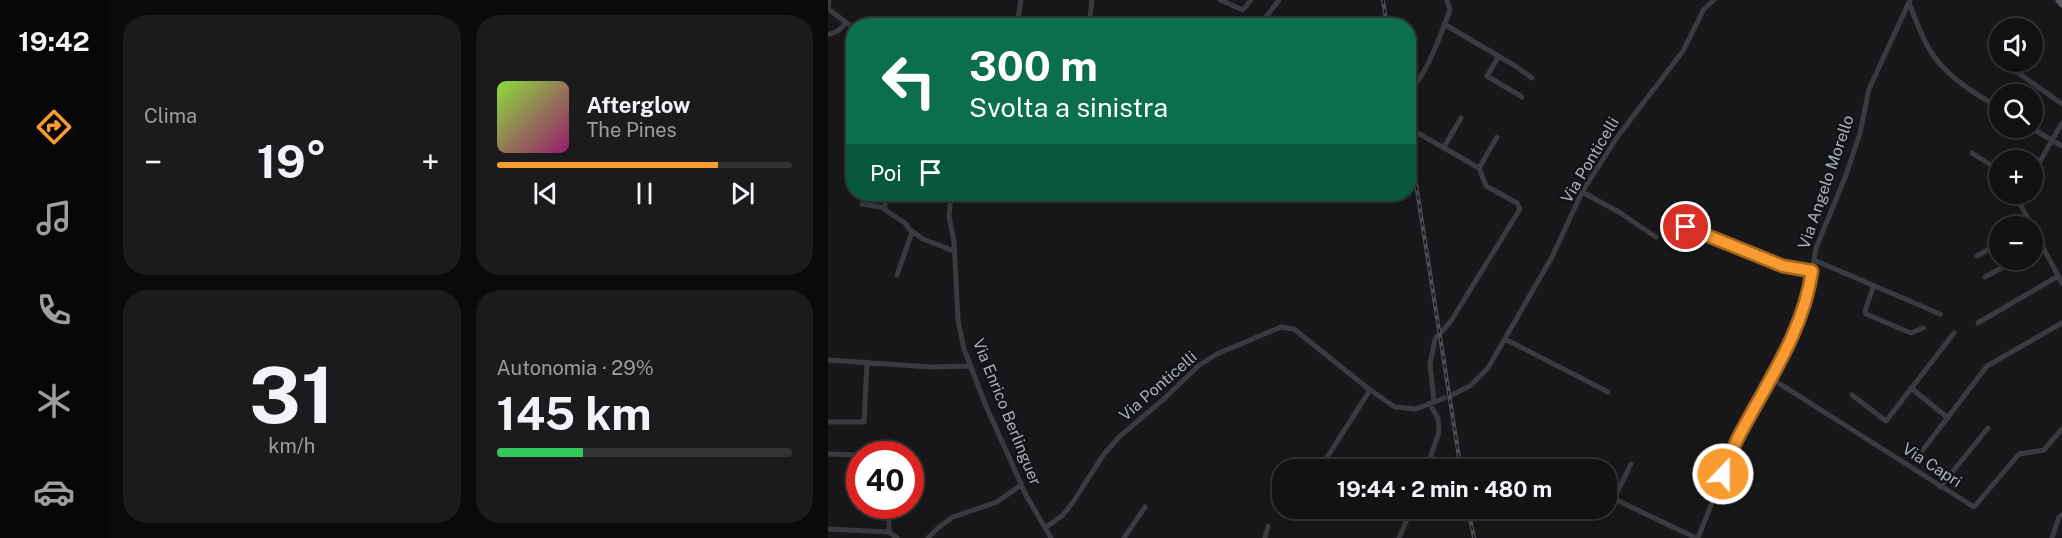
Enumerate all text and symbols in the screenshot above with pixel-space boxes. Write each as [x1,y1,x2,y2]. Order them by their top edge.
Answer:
map controls [1989,18,2043,270]
button: sound [1989,18,2043,72]
text: 19:42 [18,25,90,57]
text: 300 m [969,41,1098,90]
icon: left [870,42,948,120]
button: search [1989,84,2043,138]
text: Svolta a sinistra [969,91,1168,123]
text: Afterglow [587,92,690,118]
text: Clima [144,104,197,128]
icon: directions [33,106,75,148]
street label: Via Angelo Morello [1794,112,1858,252]
street label: Via Ponticelli [1557,114,1623,206]
text: The Pines [587,118,677,142]
text: 19° [257,135,327,188]
text: − [144,143,162,181]
text: + [421,143,440,181]
button: + [1989,150,2043,204]
icon: arrive [914,156,947,189]
text: Poi [870,160,902,186]
icon: previous [529,177,562,210]
icon: pause [628,177,661,210]
icon: next [726,177,759,210]
icon: music [33,197,75,239]
pin [1660,201,1711,252]
icon: arrive [1669,210,1702,243]
button: − [1989,216,2043,270]
icon: phone [33,289,75,331]
street label: Via Enrico Berlinguer [969,336,1045,488]
street label: Via Ponticelli [1115,347,1201,425]
text: 31 [249,349,334,441]
text: Autonomia · 29% [497,356,654,380]
icon: climate [33,380,75,422]
text: 145 km [497,387,652,440]
text: km/h [268,434,315,458]
street label: Via Capri [1899,439,1965,491]
speed limit sign: 40 [846,441,924,519]
position arrow [1691,442,1755,506]
icon: car [33,471,75,513]
text: 19:44 · 2 min · 480 m [1337,476,1552,502]

